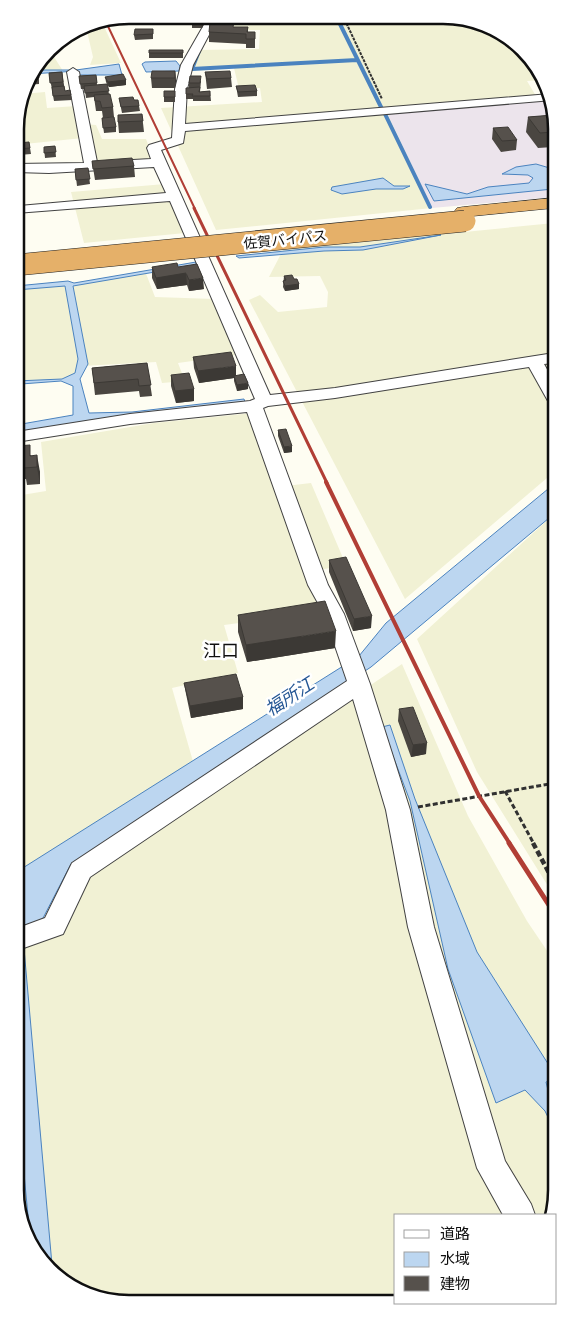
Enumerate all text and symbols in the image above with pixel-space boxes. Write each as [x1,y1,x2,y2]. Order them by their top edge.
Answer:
street label: 佐賀バイパス [242,225,328,253]
district label: 江口 [203,638,239,662]
water label: 福所江 [260,670,320,721]
legend [394,1214,557,1304]
text: 道路 [440,1223,470,1243]
text: 水域 [440,1248,470,1268]
text: 建物 [440,1273,470,1293]

